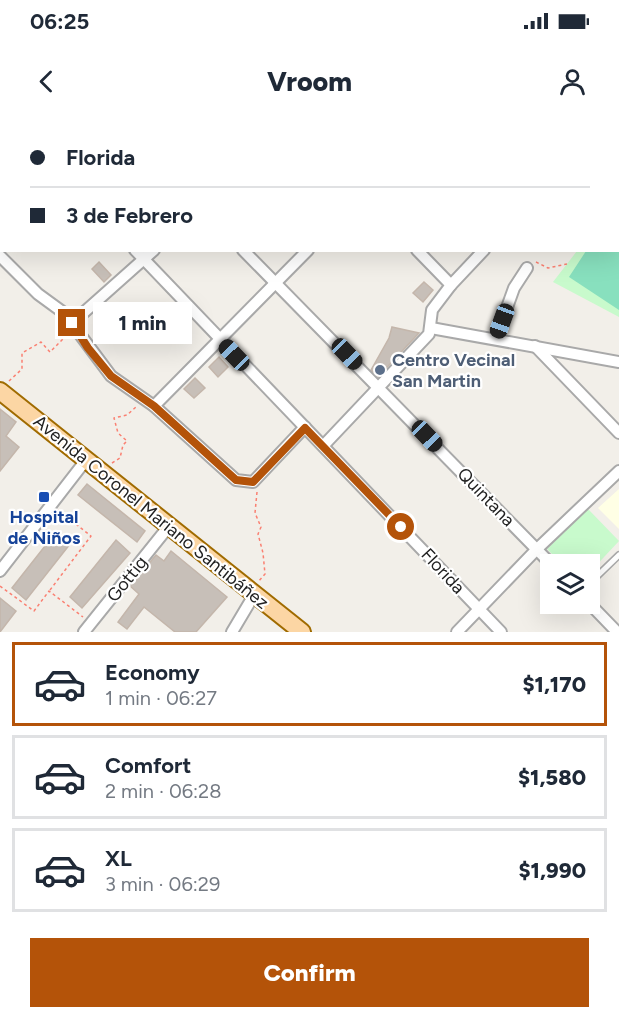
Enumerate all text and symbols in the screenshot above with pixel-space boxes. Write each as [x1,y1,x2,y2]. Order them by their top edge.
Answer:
text: 06:25 [30,8,89,35]
icon: back [30,65,63,98]
text: Vroom [267,65,352,98]
icon: person [556,65,589,98]
text: Florida [66,144,135,171]
text: 3 de Febrero [66,202,193,229]
car [487,301,517,341]
callout: 1 min [93,302,192,344]
route end [58,309,85,336]
text: 1 min [119,311,166,335]
car [328,335,366,373]
car [215,336,253,374]
place label: Centro Vecinal San Martin [392,349,515,392]
marker: Centro Vecinal San Martin [373,363,387,377]
street label: Avenida Coronel Mariano Santibáñez [29,410,273,614]
car [408,417,446,455]
street label: Quintana [453,463,519,531]
marker: Hospital de Niños [37,490,51,504]
place label: Hospital de Niños [8,506,81,549]
route start [387,513,414,540]
street label: Florida [416,544,470,598]
street label: Gottig [102,552,152,606]
map controls [540,554,600,614]
button: layers [540,554,600,614]
icon: car [33,657,87,711]
text: Economy [105,659,200,686]
text: $1,170 [522,671,586,698]
text: 1 min · 06:27 [105,686,217,710]
icon: car [33,750,87,804]
text: Comfort [105,752,191,779]
text: $1,580 [518,764,586,791]
text: 2 min · 06:28 [105,779,222,803]
icon: car [33,843,87,897]
text: XL [105,845,132,872]
text: $1,990 [518,857,586,884]
text: 3 min · 06:29 [105,872,220,896]
button: Confirm [30,938,589,1007]

